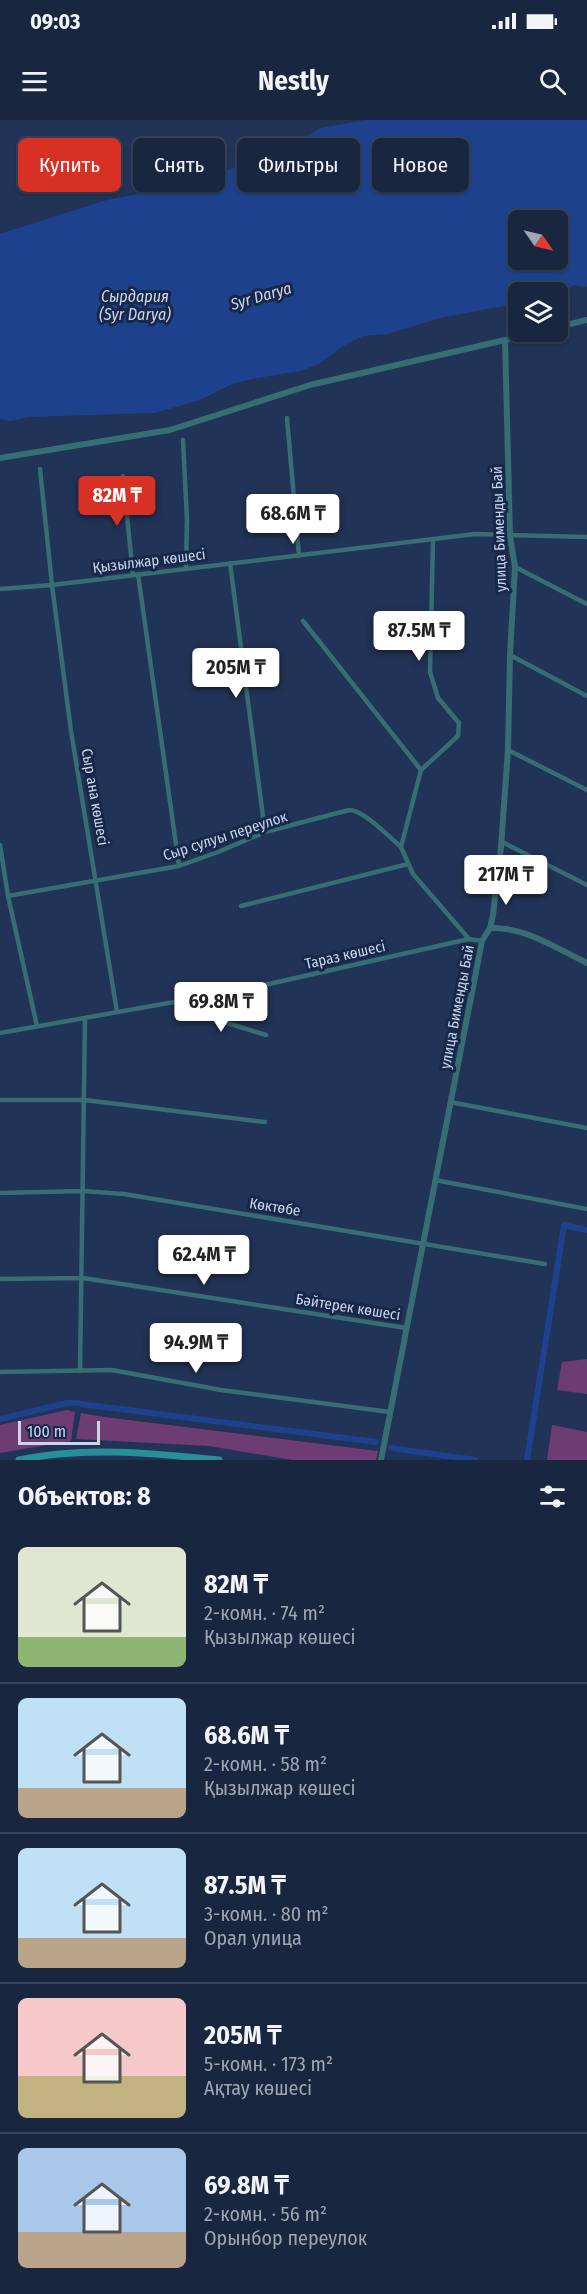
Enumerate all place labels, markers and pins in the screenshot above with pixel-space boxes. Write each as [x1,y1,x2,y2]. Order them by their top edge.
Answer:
pin: 82M ₸ [75,476,159,527]
pin: 68.6M ₸ [238,494,348,545]
pin: 87.5M ₸ [364,611,474,662]
pin: 205M ₸ [187,648,285,699]
pin: 217M ₸ [457,855,555,906]
pin: 69.8M ₸ [166,982,276,1033]
pin: 62.4M ₸ [149,1235,259,1286]
pin: 94.9M ₸ [141,1323,251,1374]

